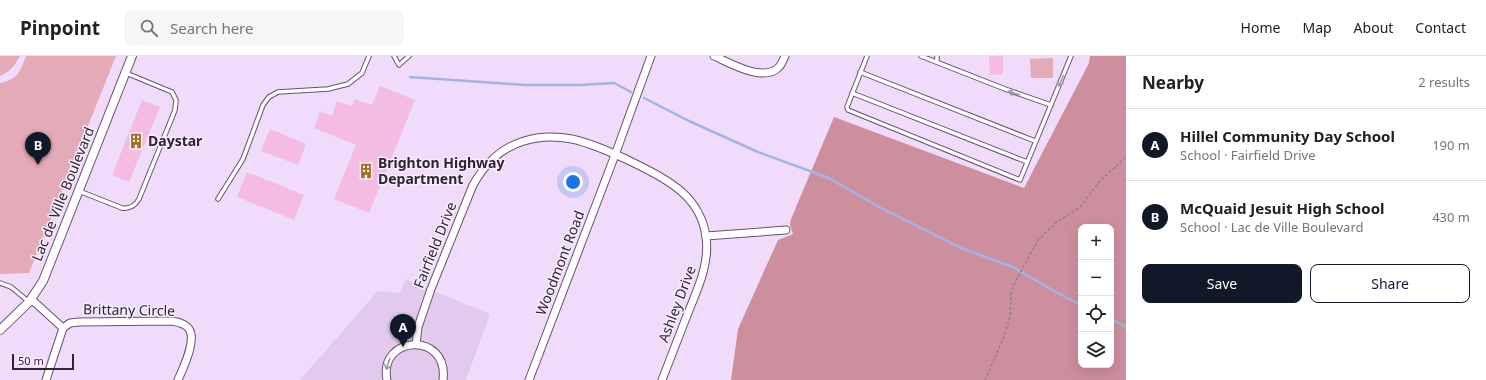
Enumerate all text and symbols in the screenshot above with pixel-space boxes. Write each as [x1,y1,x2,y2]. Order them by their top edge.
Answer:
search box [124,10,404,46]
text: Pinpoint [20,15,100,41]
icon: search [138,17,160,39]
text: Search here [170,18,253,38]
text: Home [1241,18,1280,37]
text: Map [1302,18,1332,37]
text: About [1354,18,1393,37]
text: Contact [1415,18,1466,37]
text: Nearby [1142,71,1204,94]
text: 2 results [1418,73,1470,91]
one-way arrow [1057,74,1064,86]
one-way arrow [1008,88,1020,96]
street label: Lac de Ville Boulevard [28,125,98,263]
text: Hillel Community Day School [1180,126,1395,146]
place label: Daystar [148,131,203,150]
pin: B [25,132,51,165]
building icon: Daystar [127,132,145,150]
text: A [1151,136,1160,154]
text: 190 m [1432,136,1470,154]
text: School · Fairfield Drive [1180,146,1316,164]
place label: Brighton Highway Department [378,153,504,188]
building icon: Brighton Highway Department [357,162,375,180]
your location [563,172,583,192]
text: McQuaid Jesuit High School [1180,198,1385,218]
street label: Fairfield Drive [409,199,460,291]
street label: Woodmont Road [531,208,588,318]
text: B [1151,208,1159,226]
text: 430 m [1432,208,1470,226]
text: School · Lac de Ville Boulevard [1180,218,1364,236]
map controls [1078,224,1114,368]
button: + [1078,224,1114,260]
button: − [1078,260,1114,296]
street label: Ashley Drive [653,263,700,345]
button: Save [1142,264,1302,303]
button: Share [1310,264,1470,303]
button: locate [1078,296,1114,332]
street label: Brittany Circle [83,299,175,320]
pin: A [390,314,416,347]
button: layers [1078,332,1114,368]
scale bar [12,352,74,371]
text: 50 m [18,353,44,368]
one-way arrow [384,358,392,370]

